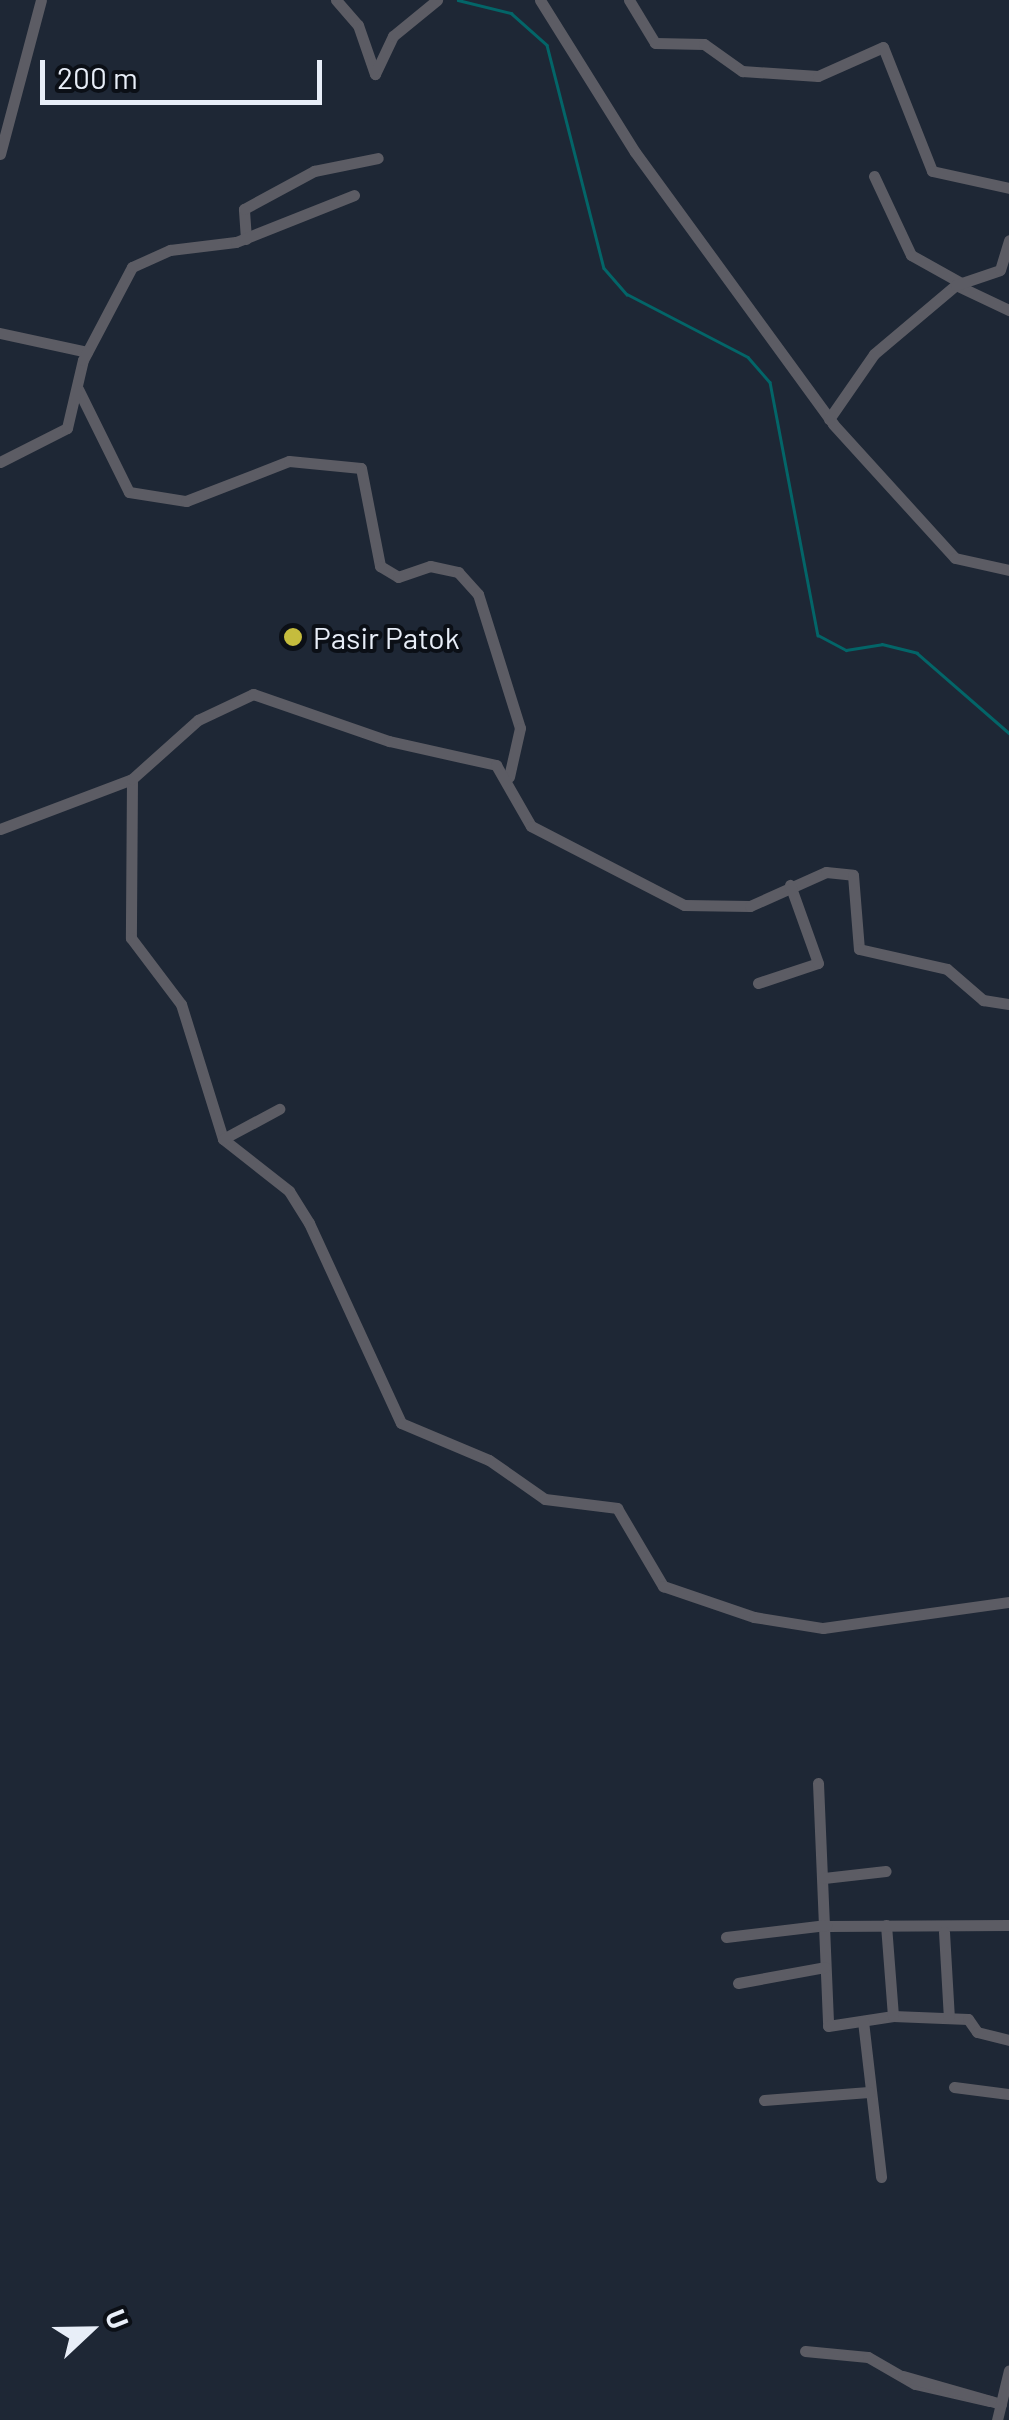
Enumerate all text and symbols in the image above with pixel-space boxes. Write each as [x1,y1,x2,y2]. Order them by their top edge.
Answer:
scale bar [45,40,328,102]
text: 200 m [57,59,138,95]
place label: Pasir Patok [313,619,460,655]
marker: Pasir Patok [282,626,304,648]
north arrow [40,2280,140,2380]
text: U [99,2304,137,2333]

